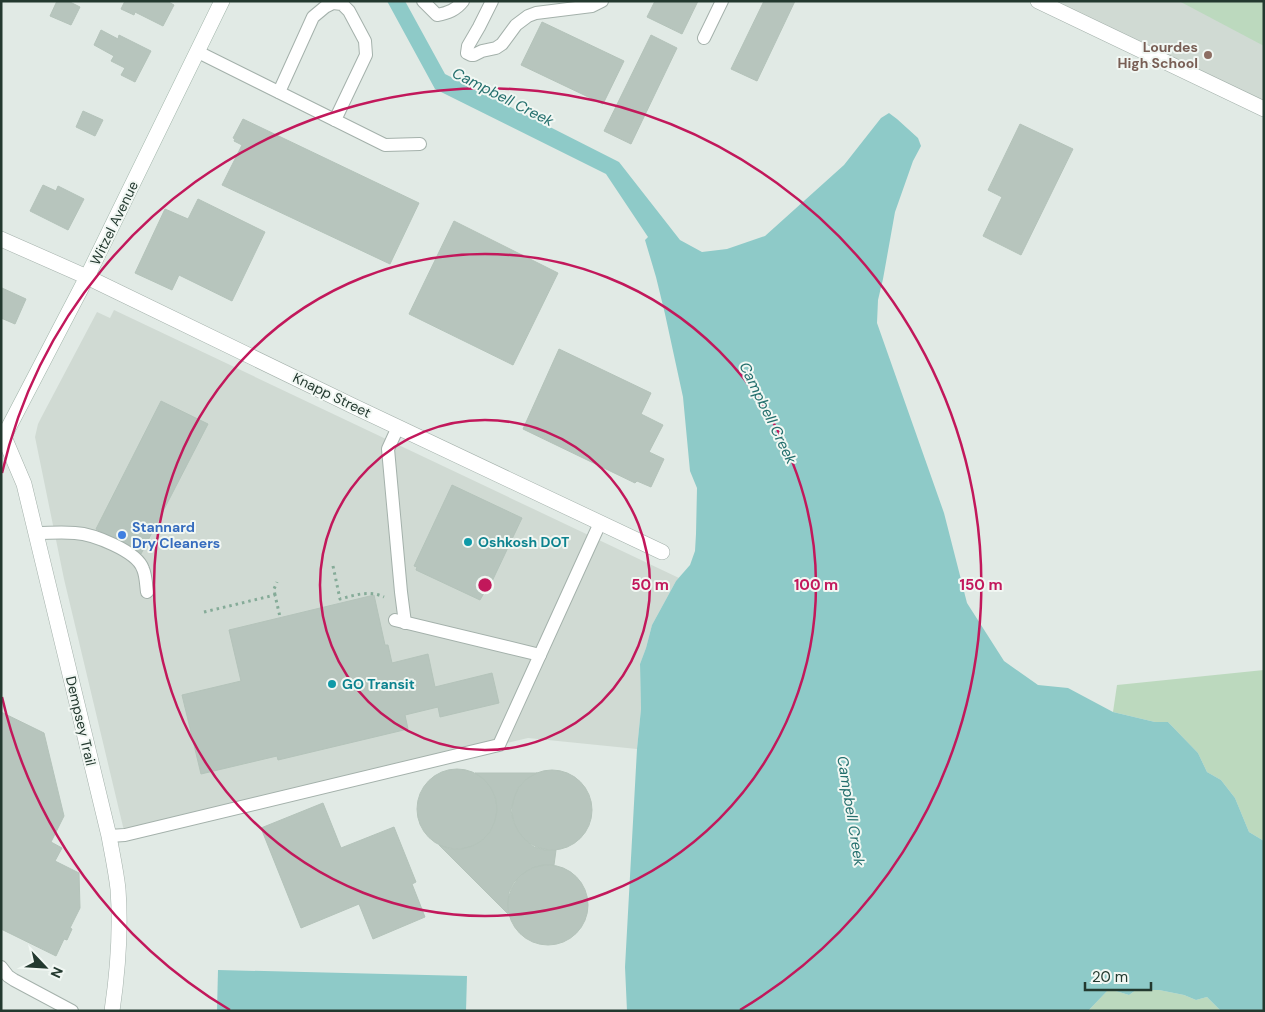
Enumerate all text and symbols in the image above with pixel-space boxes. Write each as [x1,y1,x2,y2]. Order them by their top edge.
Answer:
place label: Lourdes High School [1117,38,1198,72]
marker: Lourdes High School [1202,49,1214,61]
water label: Campbell Creek [449,63,557,131]
street label: Witzel Avenue [86,178,142,268]
water label: Campbell Creek [735,359,802,468]
street label: Knapp Street [290,368,374,422]
place label: Stannard Dry Cleaners [132,518,220,552]
marker: Stannard Dry Cleaners [116,529,128,541]
place label: Oshkosh DOT [478,533,569,551]
marker: Oshkosh DOT [462,536,474,548]
text: 50 m [631,575,669,595]
text: 100 m [794,575,838,595]
text: 150 m [960,575,1003,595]
centre of rings [476,576,494,594]
street label: Dempsey Trail [62,674,100,768]
place label: GO Transit [342,675,415,693]
marker: GO Transit [326,678,338,690]
water label: Campbell Creek [832,754,870,868]
north arrow [20,942,70,992]
scale bar [1085,960,1151,992]
text: N [46,964,67,981]
text: 20 m [1092,967,1128,987]

